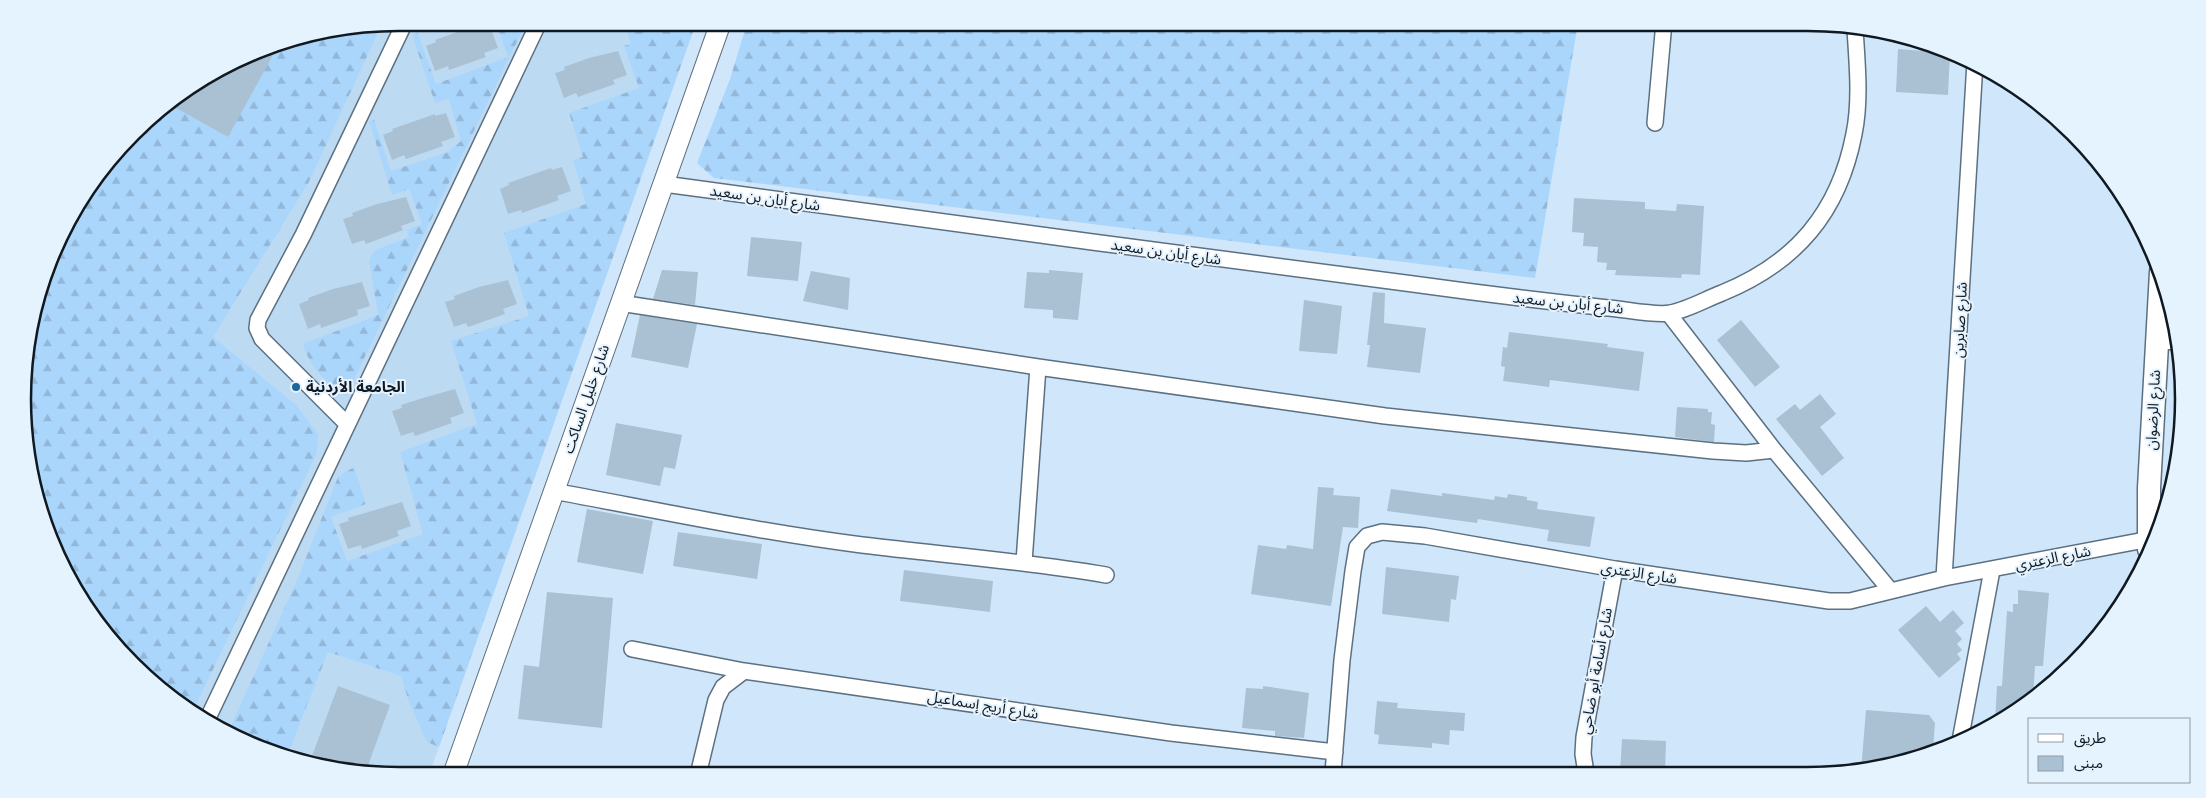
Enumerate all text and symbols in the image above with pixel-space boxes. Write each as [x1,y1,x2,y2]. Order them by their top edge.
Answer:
street label: شارع أبان بن سعيد [708,180,822,218]
street label: شارع أبان بن سعيد [1109,234,1223,272]
street label: شارع صابرين [1948,281,1974,359]
street label: شارع أبان بن سعيد [1511,287,1625,321]
street label: شارع خليل الساكت [558,342,616,457]
street label: شارع الرضوان [2141,369,2167,451]
place label: الجامعة الأردنية [306,377,405,396]
marker: الجامعة الأردنية [290,381,302,393]
street label: شارع الزعتري [2013,541,2093,577]
street label: شارع الزعتري [1599,557,1679,591]
street label: شارع أسامة أبو ضاحي [1575,606,1619,736]
street label: شارع أريج إسماعيل [926,686,1040,726]
legend [2028,718,2191,783]
text: طريق [2074,728,2106,748]
text: مبنى [2074,753,2103,772]

